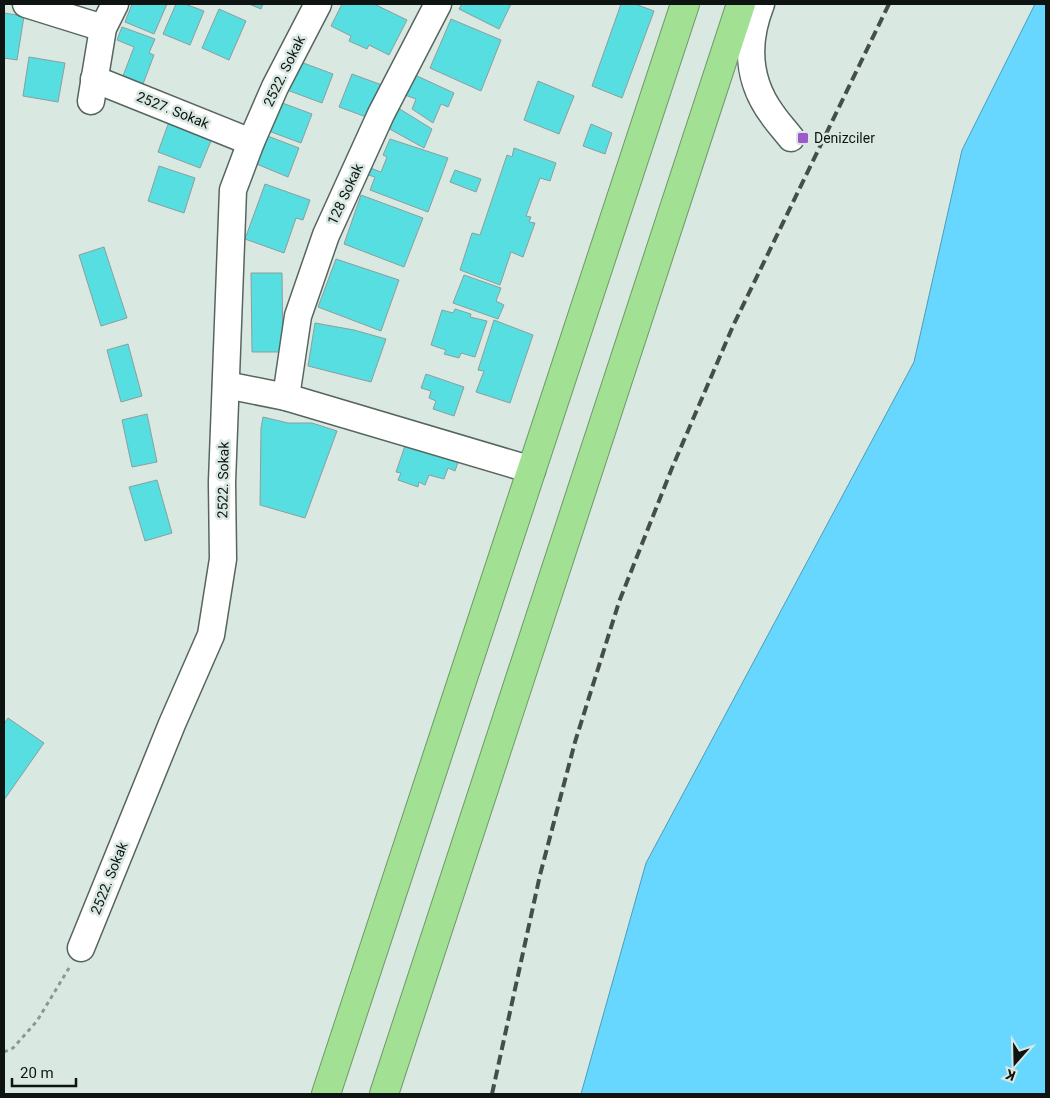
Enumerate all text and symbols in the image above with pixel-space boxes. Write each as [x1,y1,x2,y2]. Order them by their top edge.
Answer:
street label: 2522. Sokak [260,32,308,109]
street label: 2527. Sokak [134,88,212,132]
place label: Denizciler [814,130,875,146]
marker: Denizciler [796,131,810,145]
street label: 128 Sokak [324,160,366,227]
street label: 2522. Sokak [214,441,232,519]
street label: 2522. Sokak [87,839,131,917]
north arrow [990,1038,1040,1088]
scale bar [12,1056,76,1088]
text: 20 m [20,1064,54,1082]
text: K [1004,1066,1017,1084]

